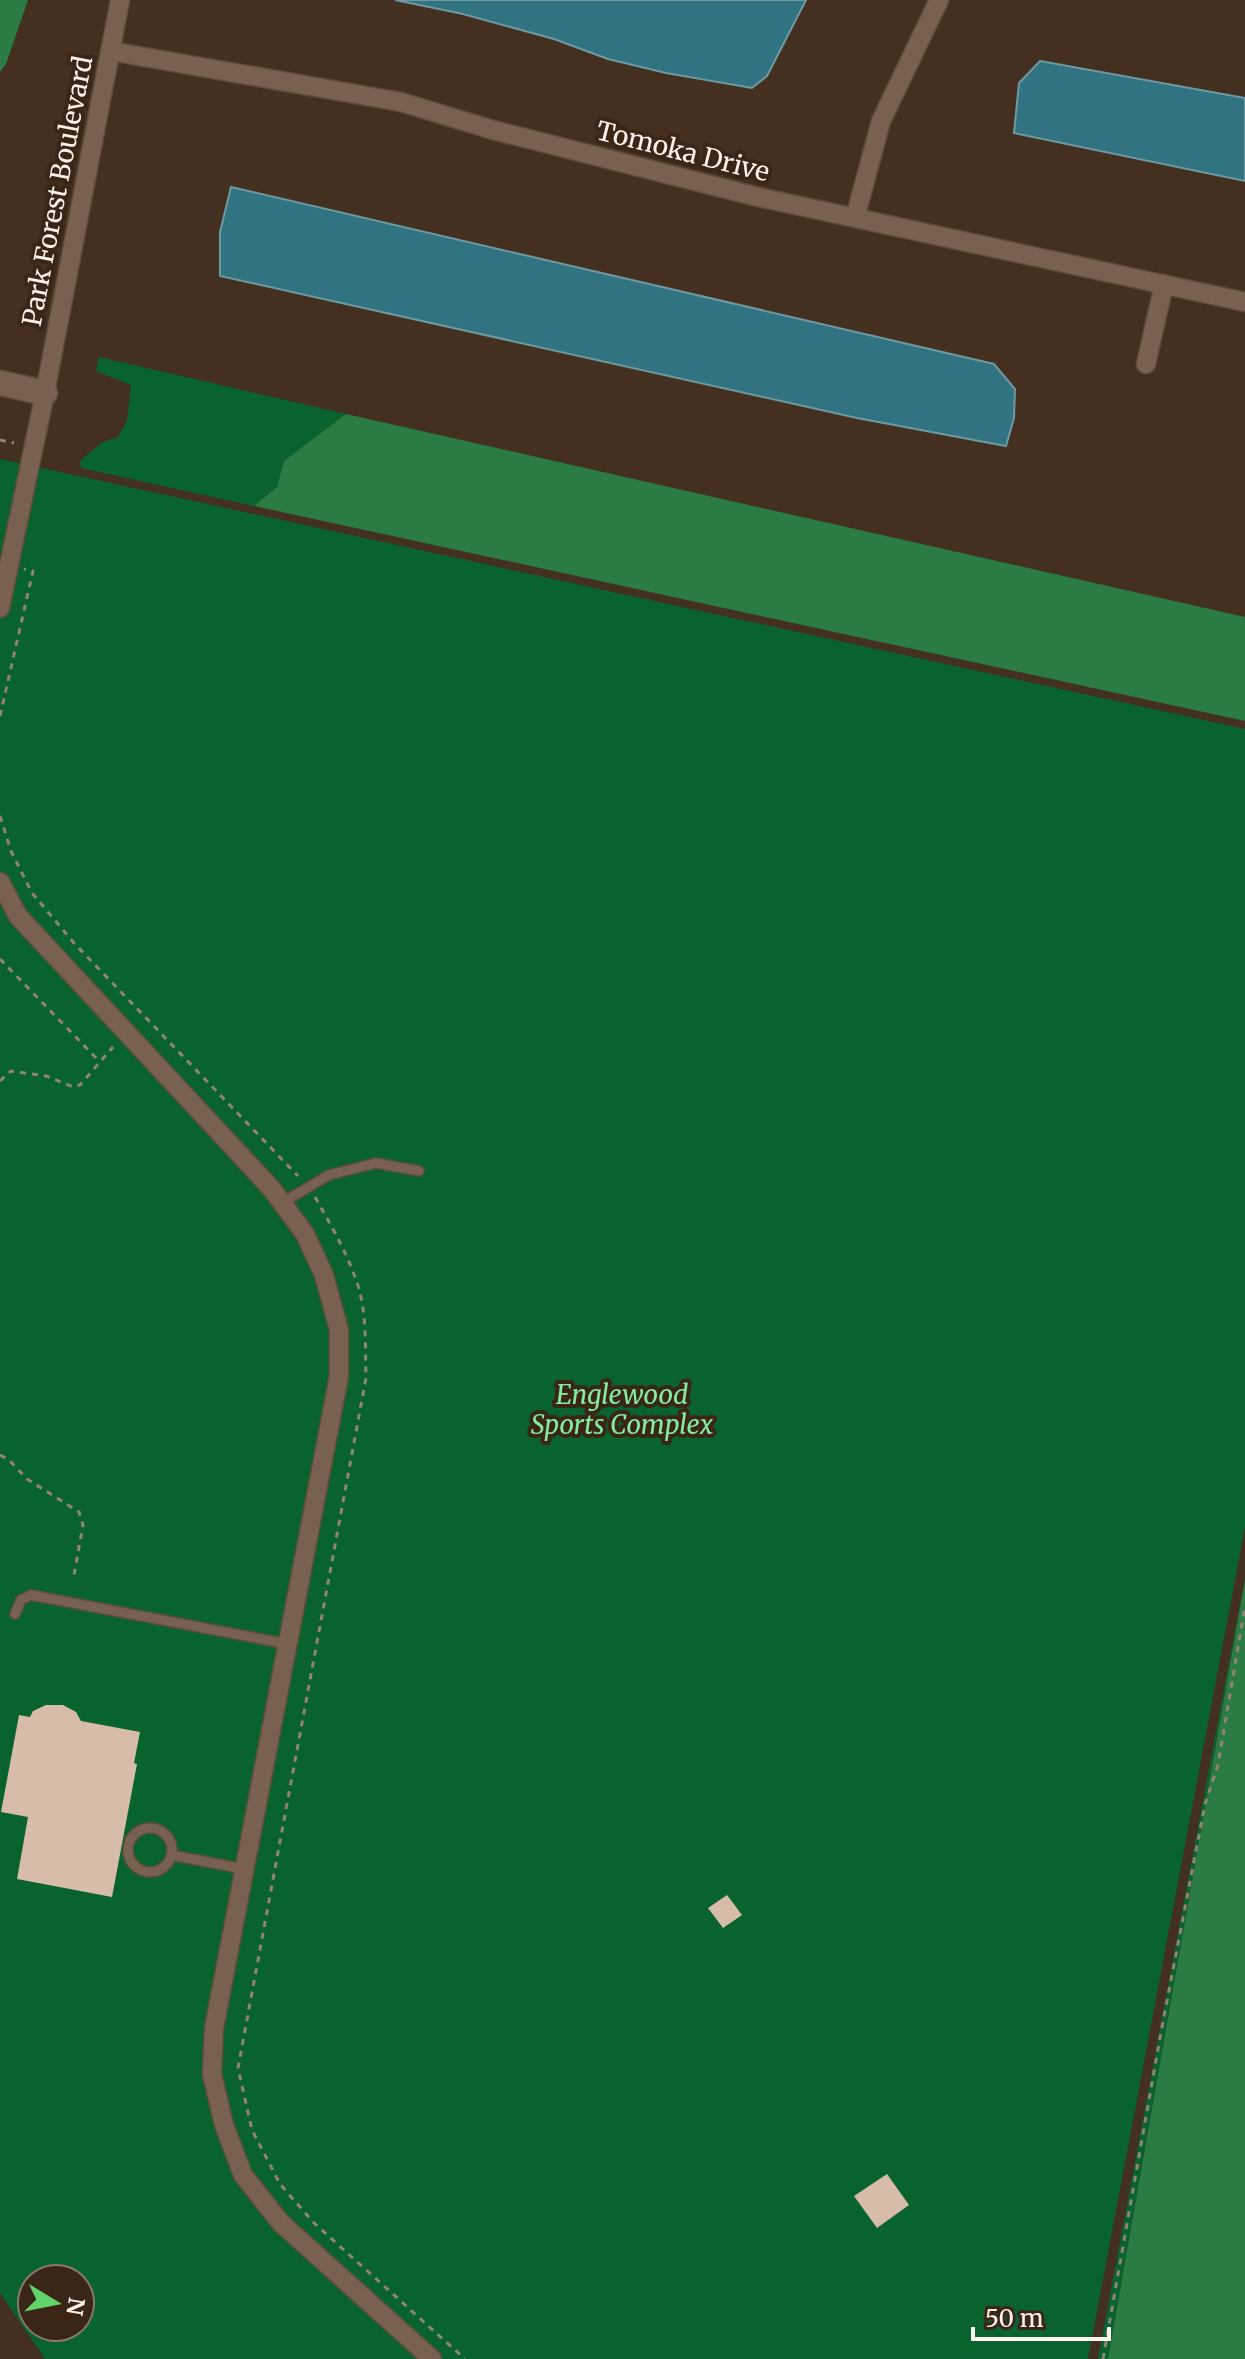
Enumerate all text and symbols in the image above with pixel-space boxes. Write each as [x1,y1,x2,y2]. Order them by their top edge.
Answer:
street label: Park Forest Boulevard [15,53,99,329]
street label: Tomoka Drive [593,114,773,188]
park label: Englewood Sports Complex [531,1378,714,1441]
north arrow [16,2263,96,2343]
scale bar [973,2291,1109,2341]
text: N [60,2295,91,2318]
text: 50 m [985,2303,1044,2334]

